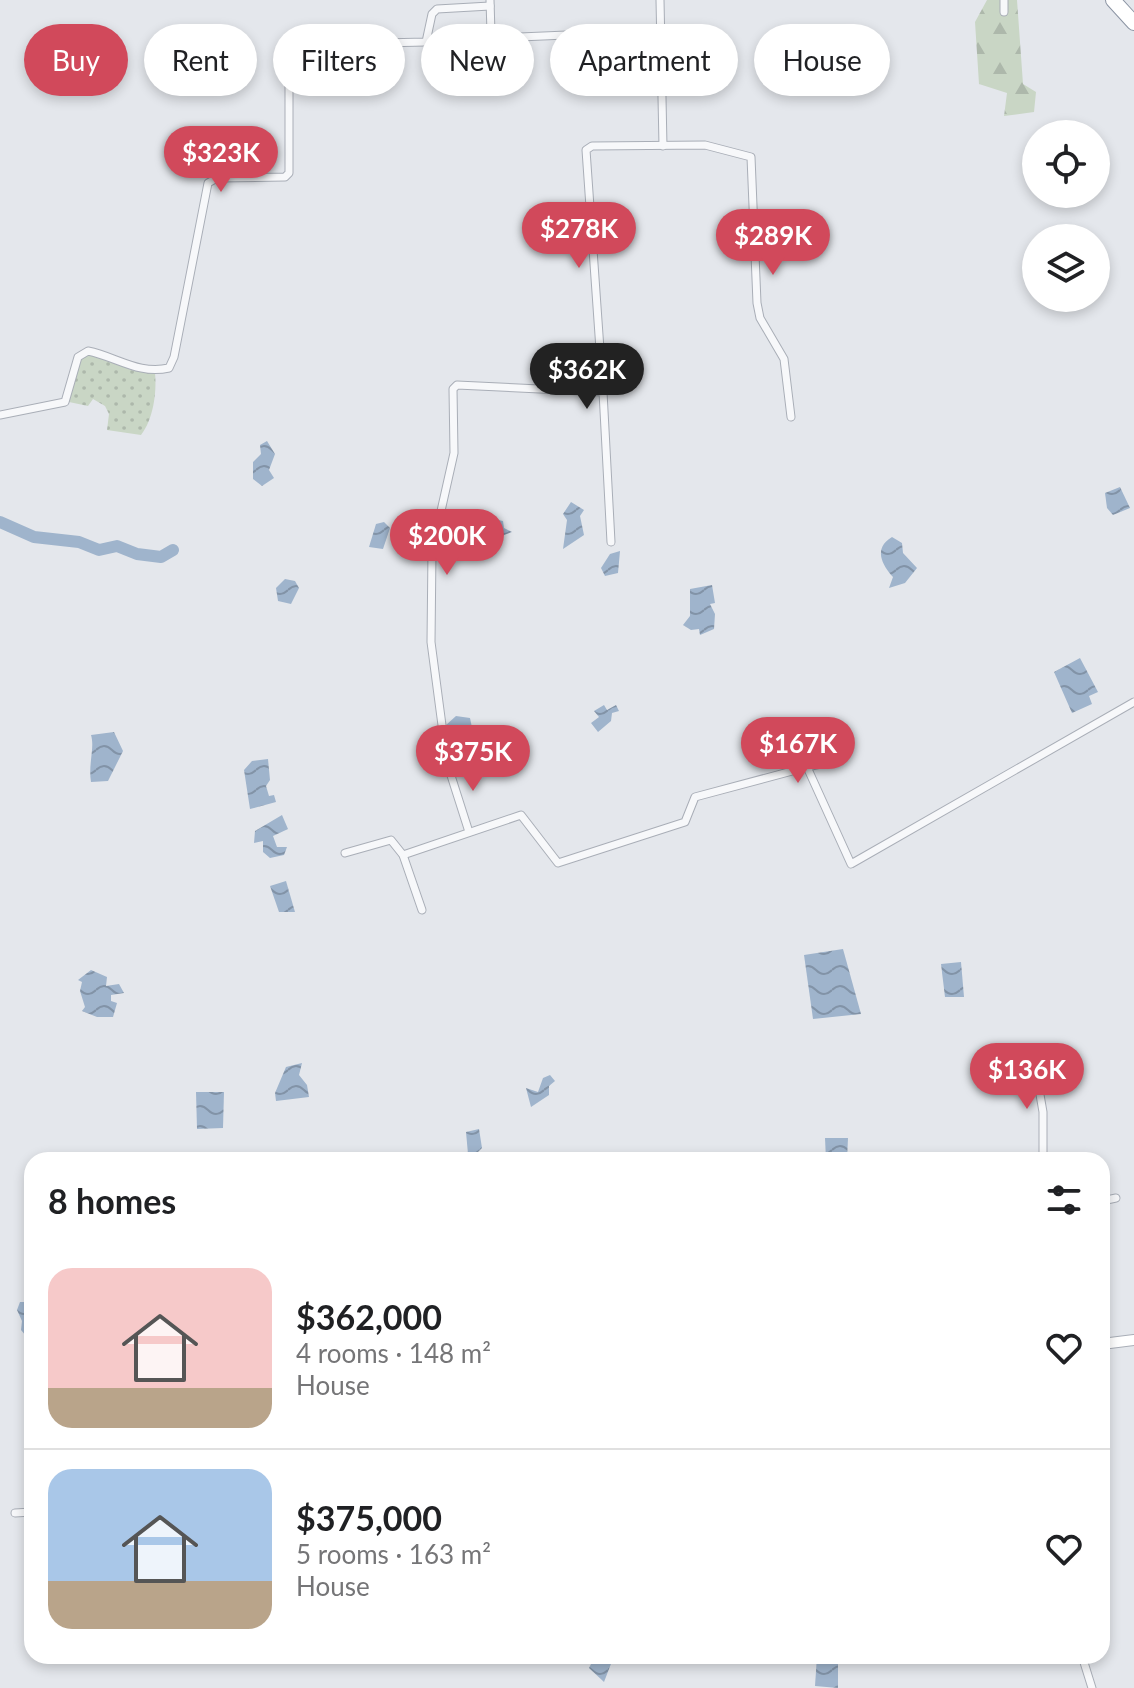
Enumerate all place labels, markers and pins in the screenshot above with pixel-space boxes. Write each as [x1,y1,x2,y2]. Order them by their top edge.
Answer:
pin: $323K [165,126,277,194]
pin: $278K [523,202,635,270]
pin: $289K [717,209,829,277]
pin: $362K [531,343,643,411]
pin: $200K [391,509,503,577]
pin: $167K [742,717,854,785]
pin: $375K [417,725,529,793]
pin: $136K [971,1043,1083,1111]

